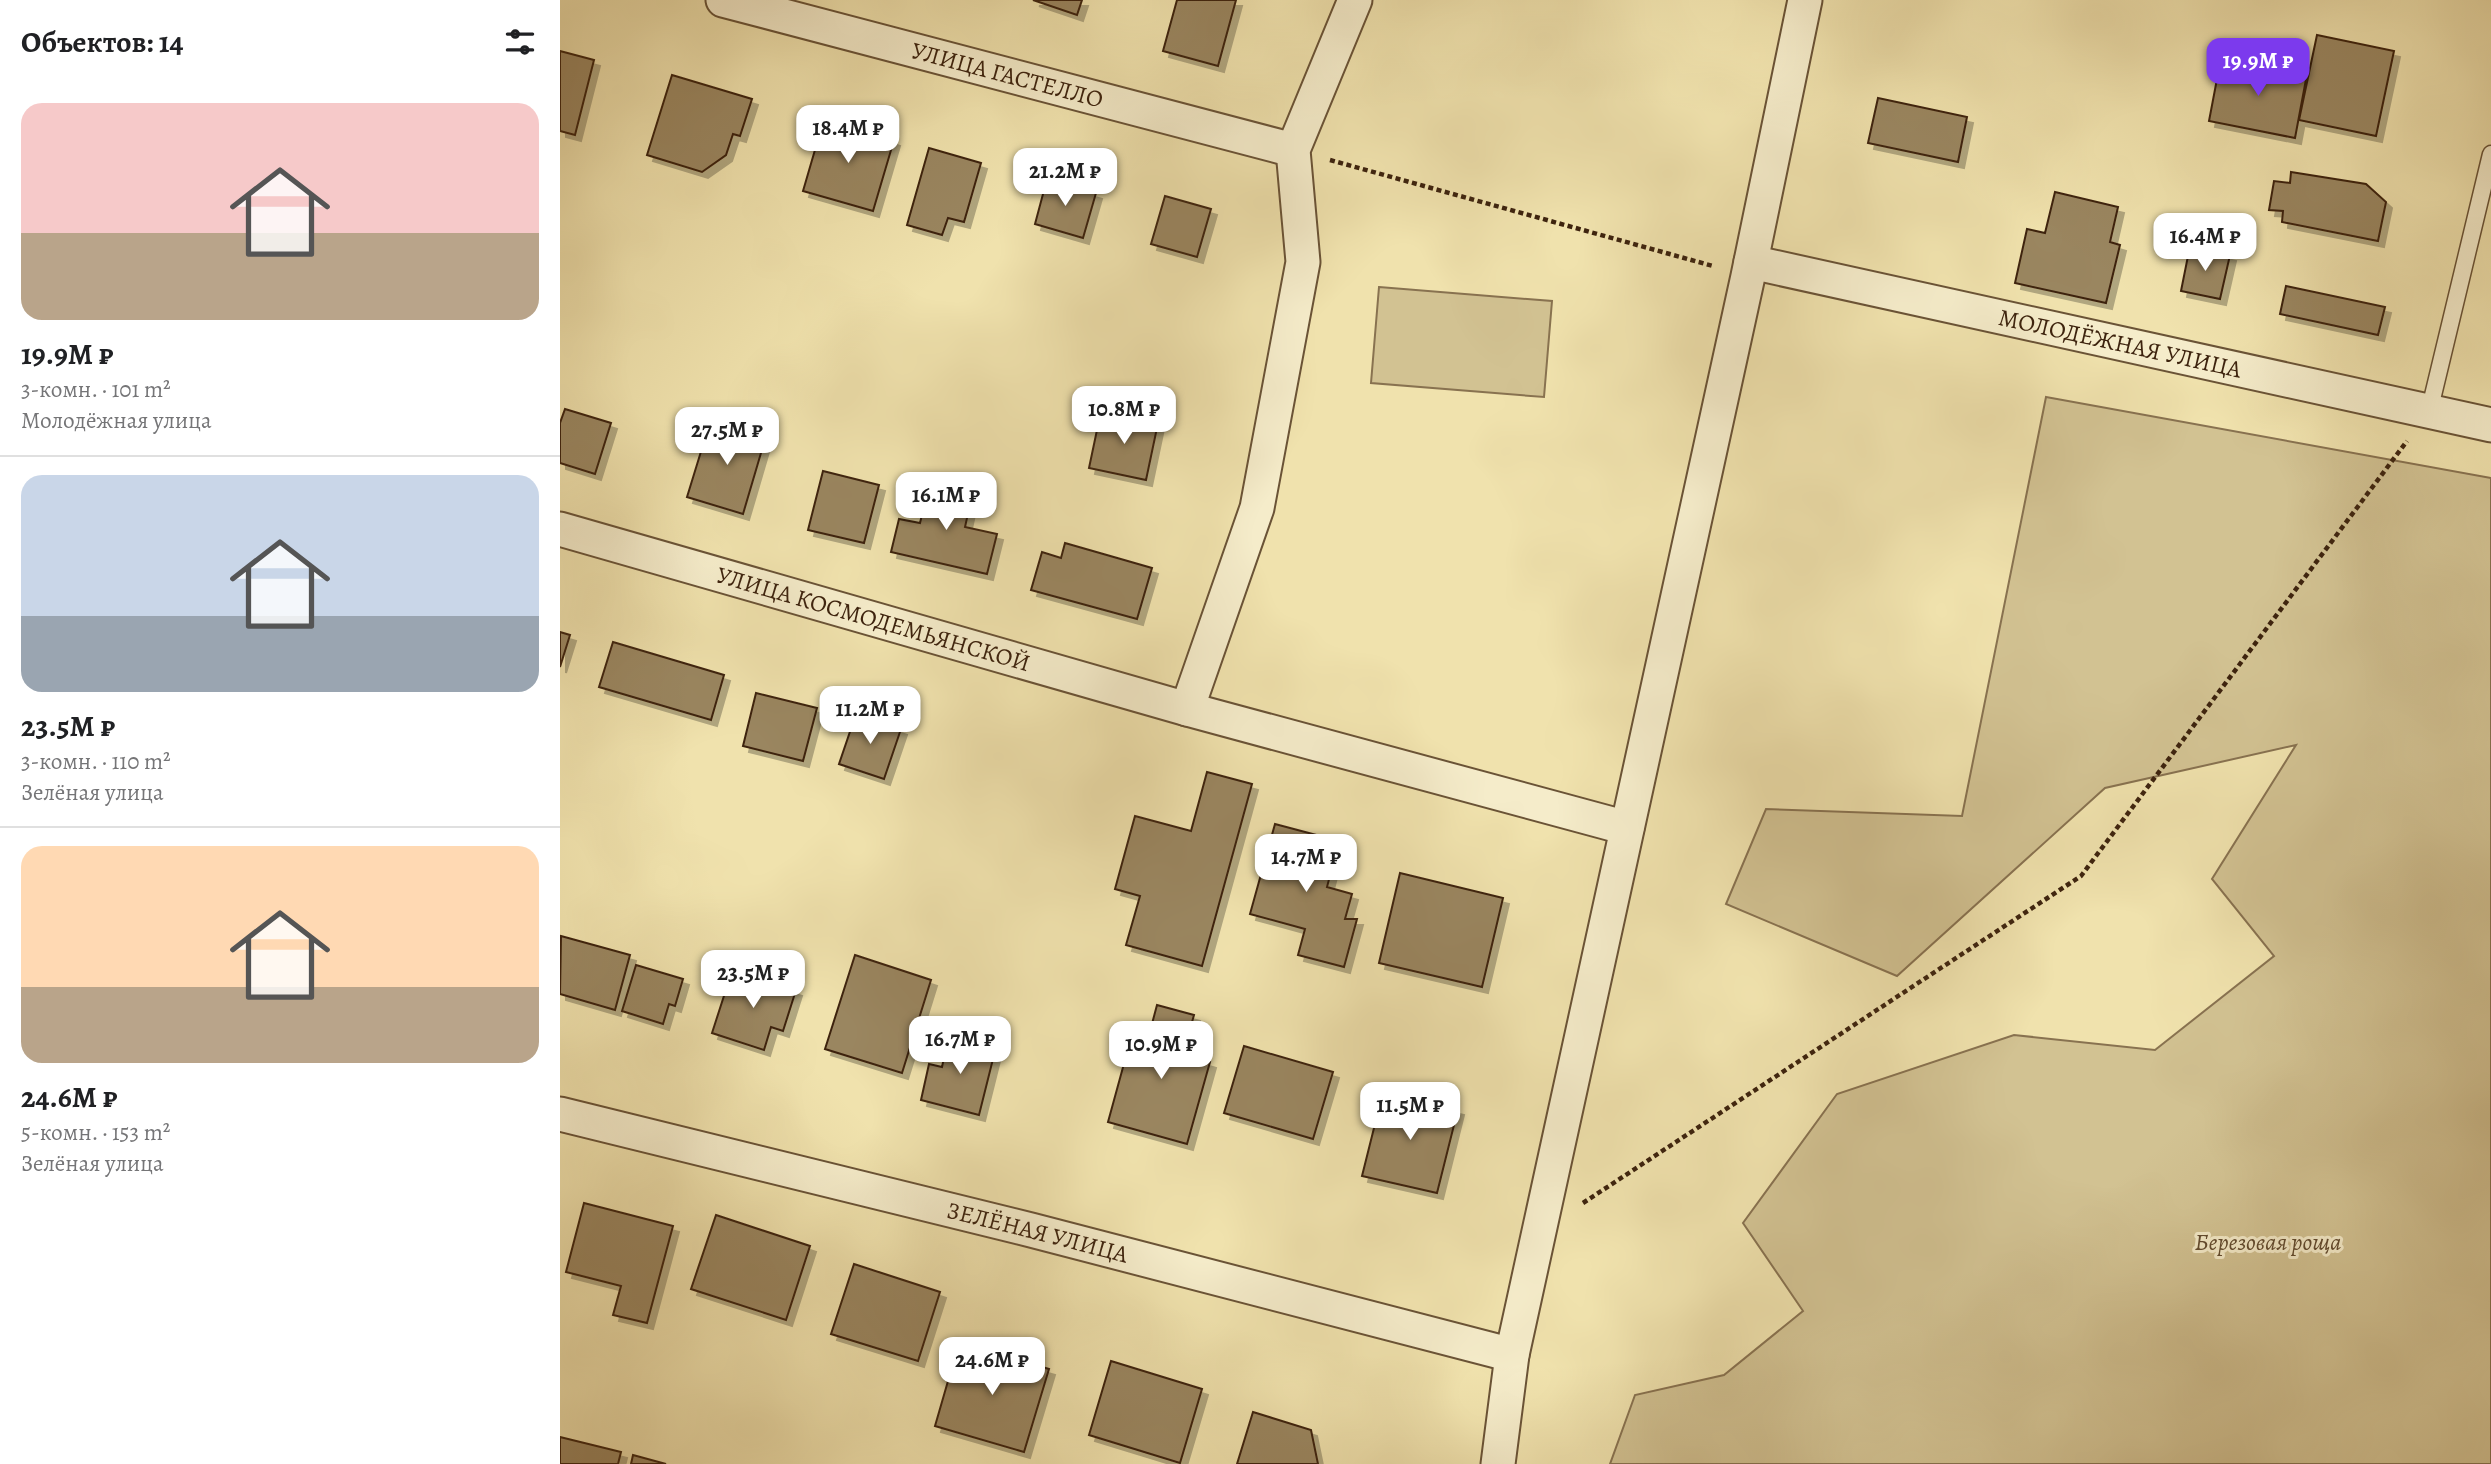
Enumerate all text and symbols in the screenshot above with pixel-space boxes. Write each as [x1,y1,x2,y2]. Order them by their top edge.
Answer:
text: Объектов: 14 [21,22,183,62]
icon: filters [501,23,539,61]
street label: УЛИЦА ГАСТЕЛЛО [908,34,1107,115]
pin: 19.9M ₽ [2193,38,2323,98]
text: 19.9M ₽ [2223,45,2293,76]
pin: 18.4M ₽ [783,106,913,165]
text: 18.4M ₽ [812,112,884,143]
pin: 21.2M ₽ [1000,148,1130,208]
icon: home [217,149,343,275]
text: 21.2M ₽ [1029,155,1101,186]
pin: 16.4M ₽ [2140,214,2270,273]
text: 16.4M ₽ [2169,220,2241,251]
street label: МОЛОДЁЖНАЯ УЛИЦА [1996,301,2246,386]
text: 19.9M ₽ [21,334,113,374]
text: 3-комн. · 101 m² [21,374,171,405]
pin: 10.8M ₽ [1059,386,1189,446]
text: 10.8M ₽ [1088,393,1160,424]
text: Молодёжная улица [21,405,212,436]
pin: 27.5M ₽ [662,407,792,467]
text: 27.5M ₽ [691,414,763,445]
pin: 16.1M ₽ [881,472,1011,532]
text: 16.1M ₽ [912,479,980,510]
icon: home [217,521,343,647]
street label: УЛИЦА КОСМОДЕМЬЯНСКОЙ [713,559,1034,679]
pin: 11.2M ₽ [805,686,935,746]
text: 11.2M ₽ [836,693,904,724]
text: 23.5M ₽ [21,706,115,746]
text: 3-комн. · 110 m² [21,746,171,777]
text: Зелёная улица [21,777,164,808]
pin: 14.7M ₽ [1241,834,1371,894]
text: 14.7M ₽ [1271,841,1341,872]
icon: home [217,892,343,1018]
pin: 23.5M ₽ [688,950,818,1010]
text: 23.5M ₽ [717,957,789,988]
pin: 16.7M ₽ [895,1016,1025,1076]
pin: 10.9M ₽ [1096,1021,1226,1081]
text: 16.7M ₽ [925,1023,995,1054]
text: 10.9M ₽ [1125,1028,1197,1059]
text: 24.6M ₽ [21,1077,118,1117]
pin: 11.5M ₽ [1345,1082,1475,1142]
text: 11.5M ₽ [1376,1089,1444,1120]
text: 5-комн. · 153 m² [21,1117,170,1148]
text: Зелёная улица [21,1148,164,1179]
street label: ЗЕЛЁНАЯ УЛИЦА [944,1194,1133,1271]
park label: Березовая роща [2195,1226,2341,1258]
pin: 24.6M ₽ [927,1338,1057,1397]
text: 24.6M ₽ [955,1344,1029,1375]

